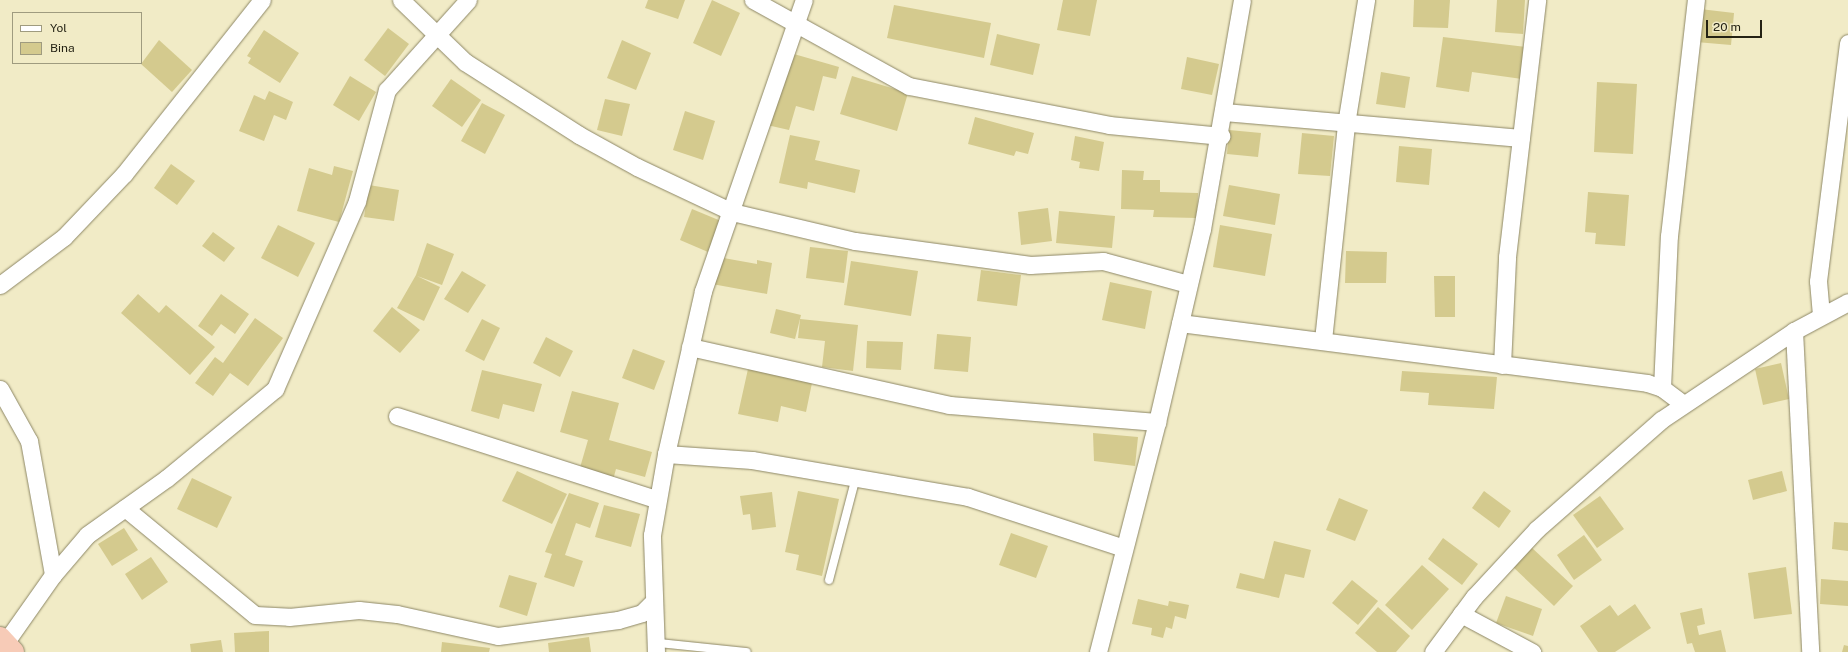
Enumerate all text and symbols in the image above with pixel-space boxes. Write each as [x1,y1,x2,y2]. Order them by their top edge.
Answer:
legend [12,12,142,64]
scale bar [1708,12,1764,38]
text: 20 m [1713,20,1741,34]
text: Yol [50,21,67,35]
text: Bina [50,41,75,55]

